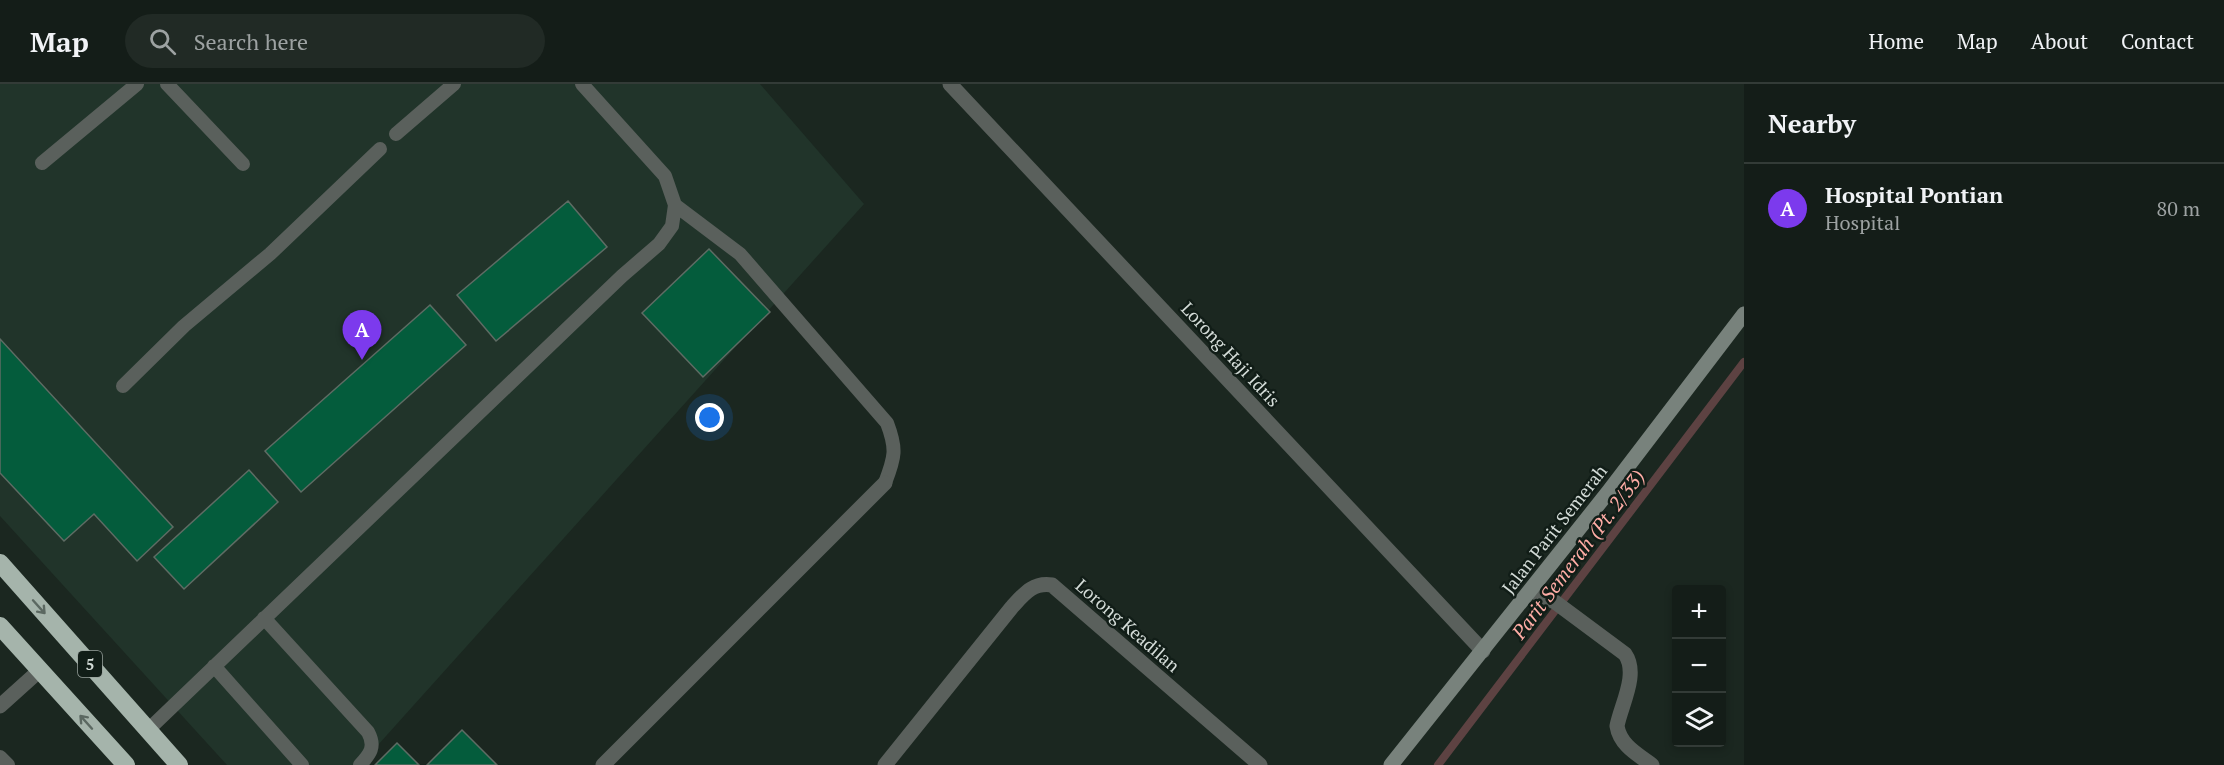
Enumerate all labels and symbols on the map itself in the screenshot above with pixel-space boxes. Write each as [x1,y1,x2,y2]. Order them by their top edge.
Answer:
street label: Lorong Haji Idris [1176,297,1286,411]
pin: A [342,310,382,360]
your location [695,403,724,432]
street label: Jalan Parit Semerah [1496,459,1612,599]
water label: Parit Semerah (Pt. 2/33) [1505,464,1651,645]
street label: Lorong Keadilan [1071,573,1185,677]
one-way arrow [32,599,46,614]
road number: 5 [78,651,102,677]
one-way arrow [79,714,93,729]

